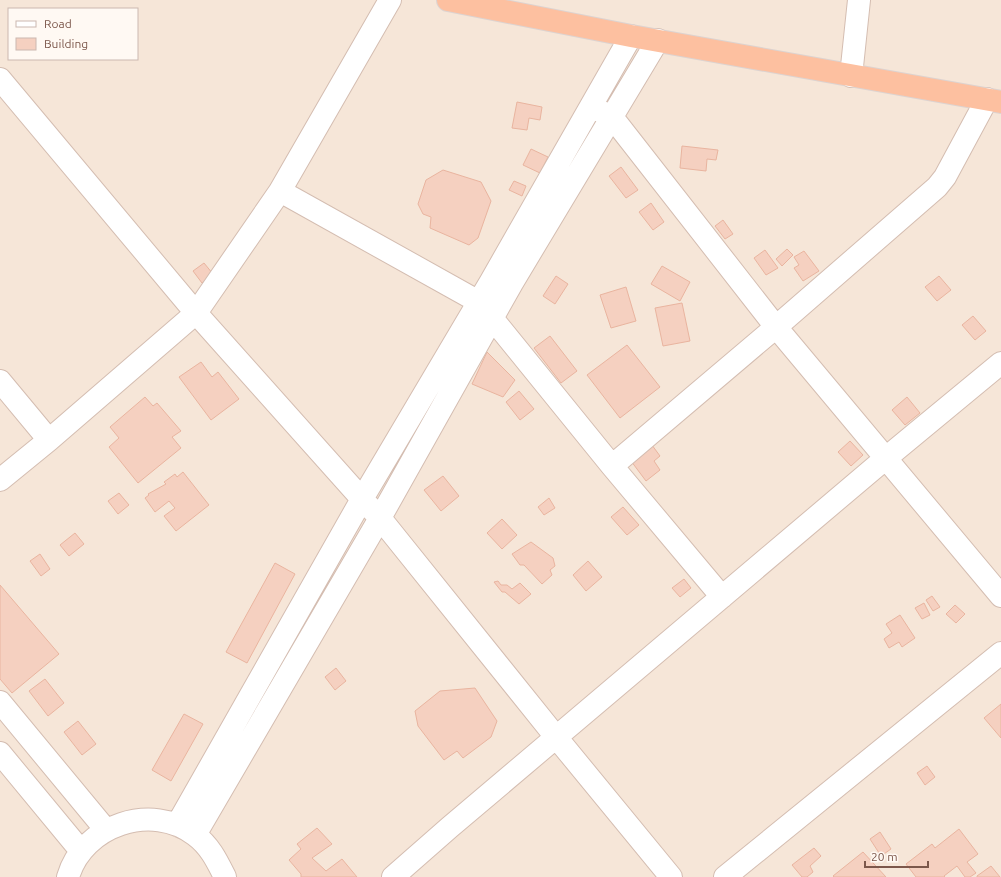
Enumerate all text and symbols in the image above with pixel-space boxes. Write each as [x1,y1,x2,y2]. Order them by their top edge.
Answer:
legend [8,8,138,60]
text: Road [44,17,72,30]
text: Building [44,37,88,50]
scale bar [865,843,928,869]
text: 20 m [871,850,898,863]

